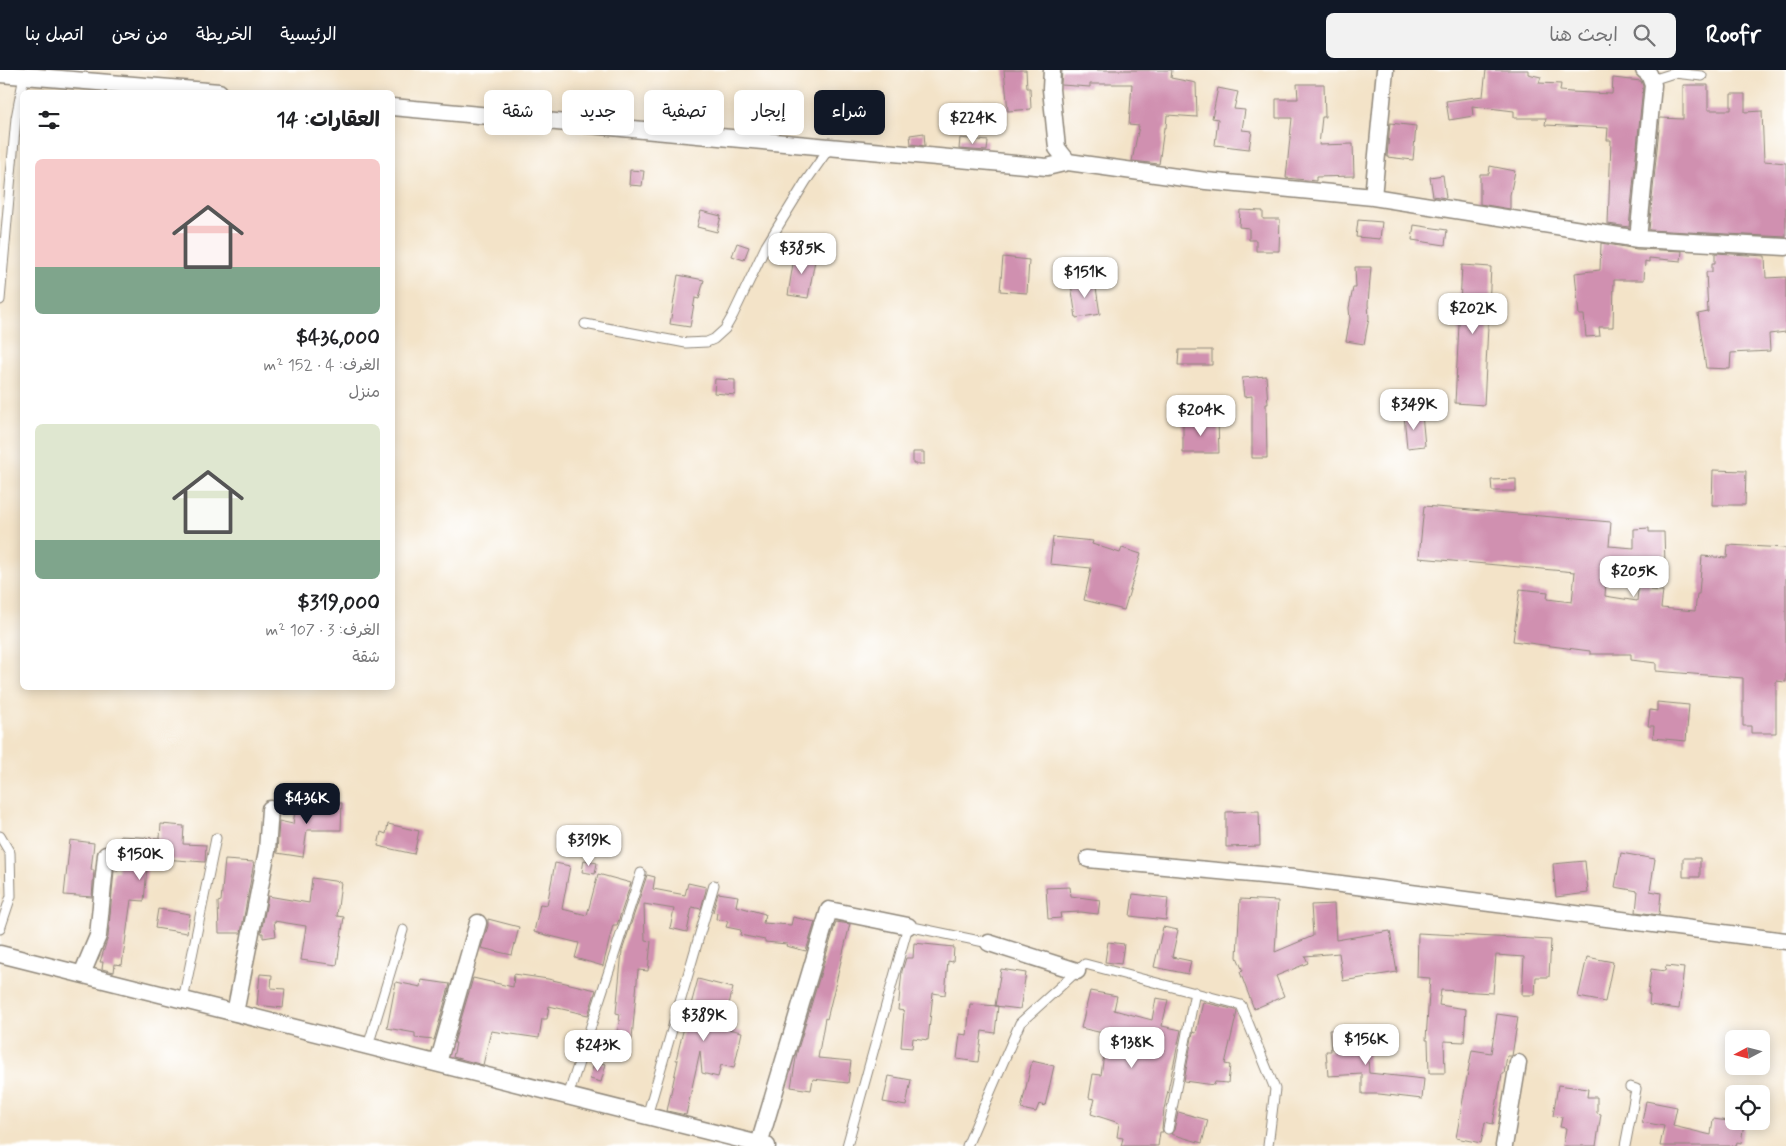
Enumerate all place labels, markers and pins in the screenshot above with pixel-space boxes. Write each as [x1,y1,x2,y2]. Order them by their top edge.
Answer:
pin: $224K [938,102,1008,145]
pin: $385K [767,232,837,275]
pin: $151K [1050,256,1120,299]
pin: $202K [1438,292,1508,335]
pin: $349K [1379,388,1449,431]
pin: $204K [1166,394,1236,437]
pin: $205K [1599,556,1669,598]
pin: $436K [272,782,342,825]
pin: $319K [554,824,624,867]
pin: $150K [105,838,175,881]
pin: $389K [669,1000,739,1042]
pin: $156K [1331,1024,1401,1066]
pin: $138K [1097,1026,1167,1069]
pin: $243K [563,1030,633,1072]

